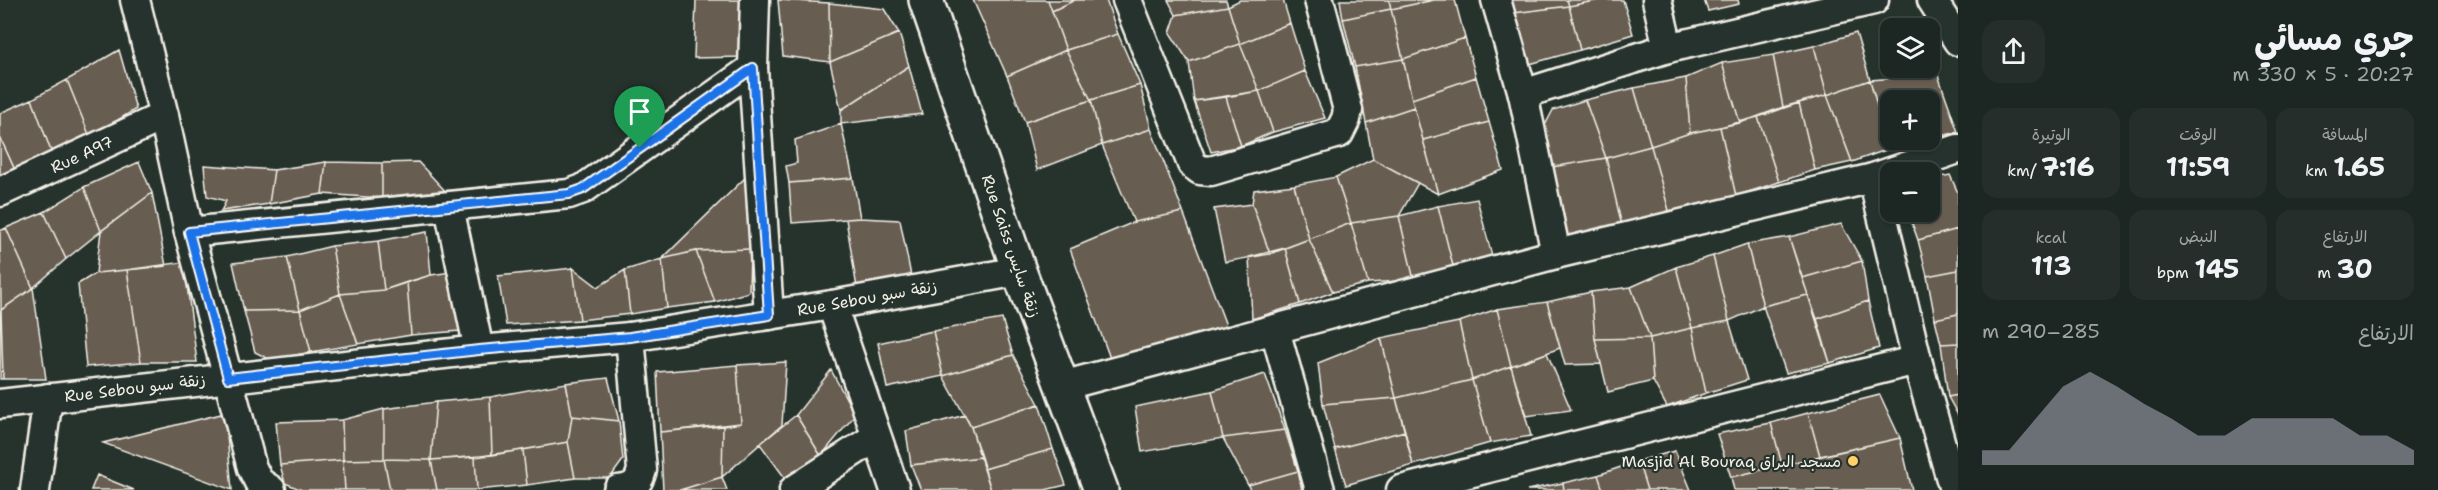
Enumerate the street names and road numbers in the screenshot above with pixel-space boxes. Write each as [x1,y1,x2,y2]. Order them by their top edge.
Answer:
street label: Rue A97 [47,131,116,178]
street label: Rue Saiss زنقة سايس [977,172,1045,320]
street label: Rue Sebou زنقة سبو [795,275,939,321]
street label: Rue Sebou زنقة سبو [63,369,207,407]

